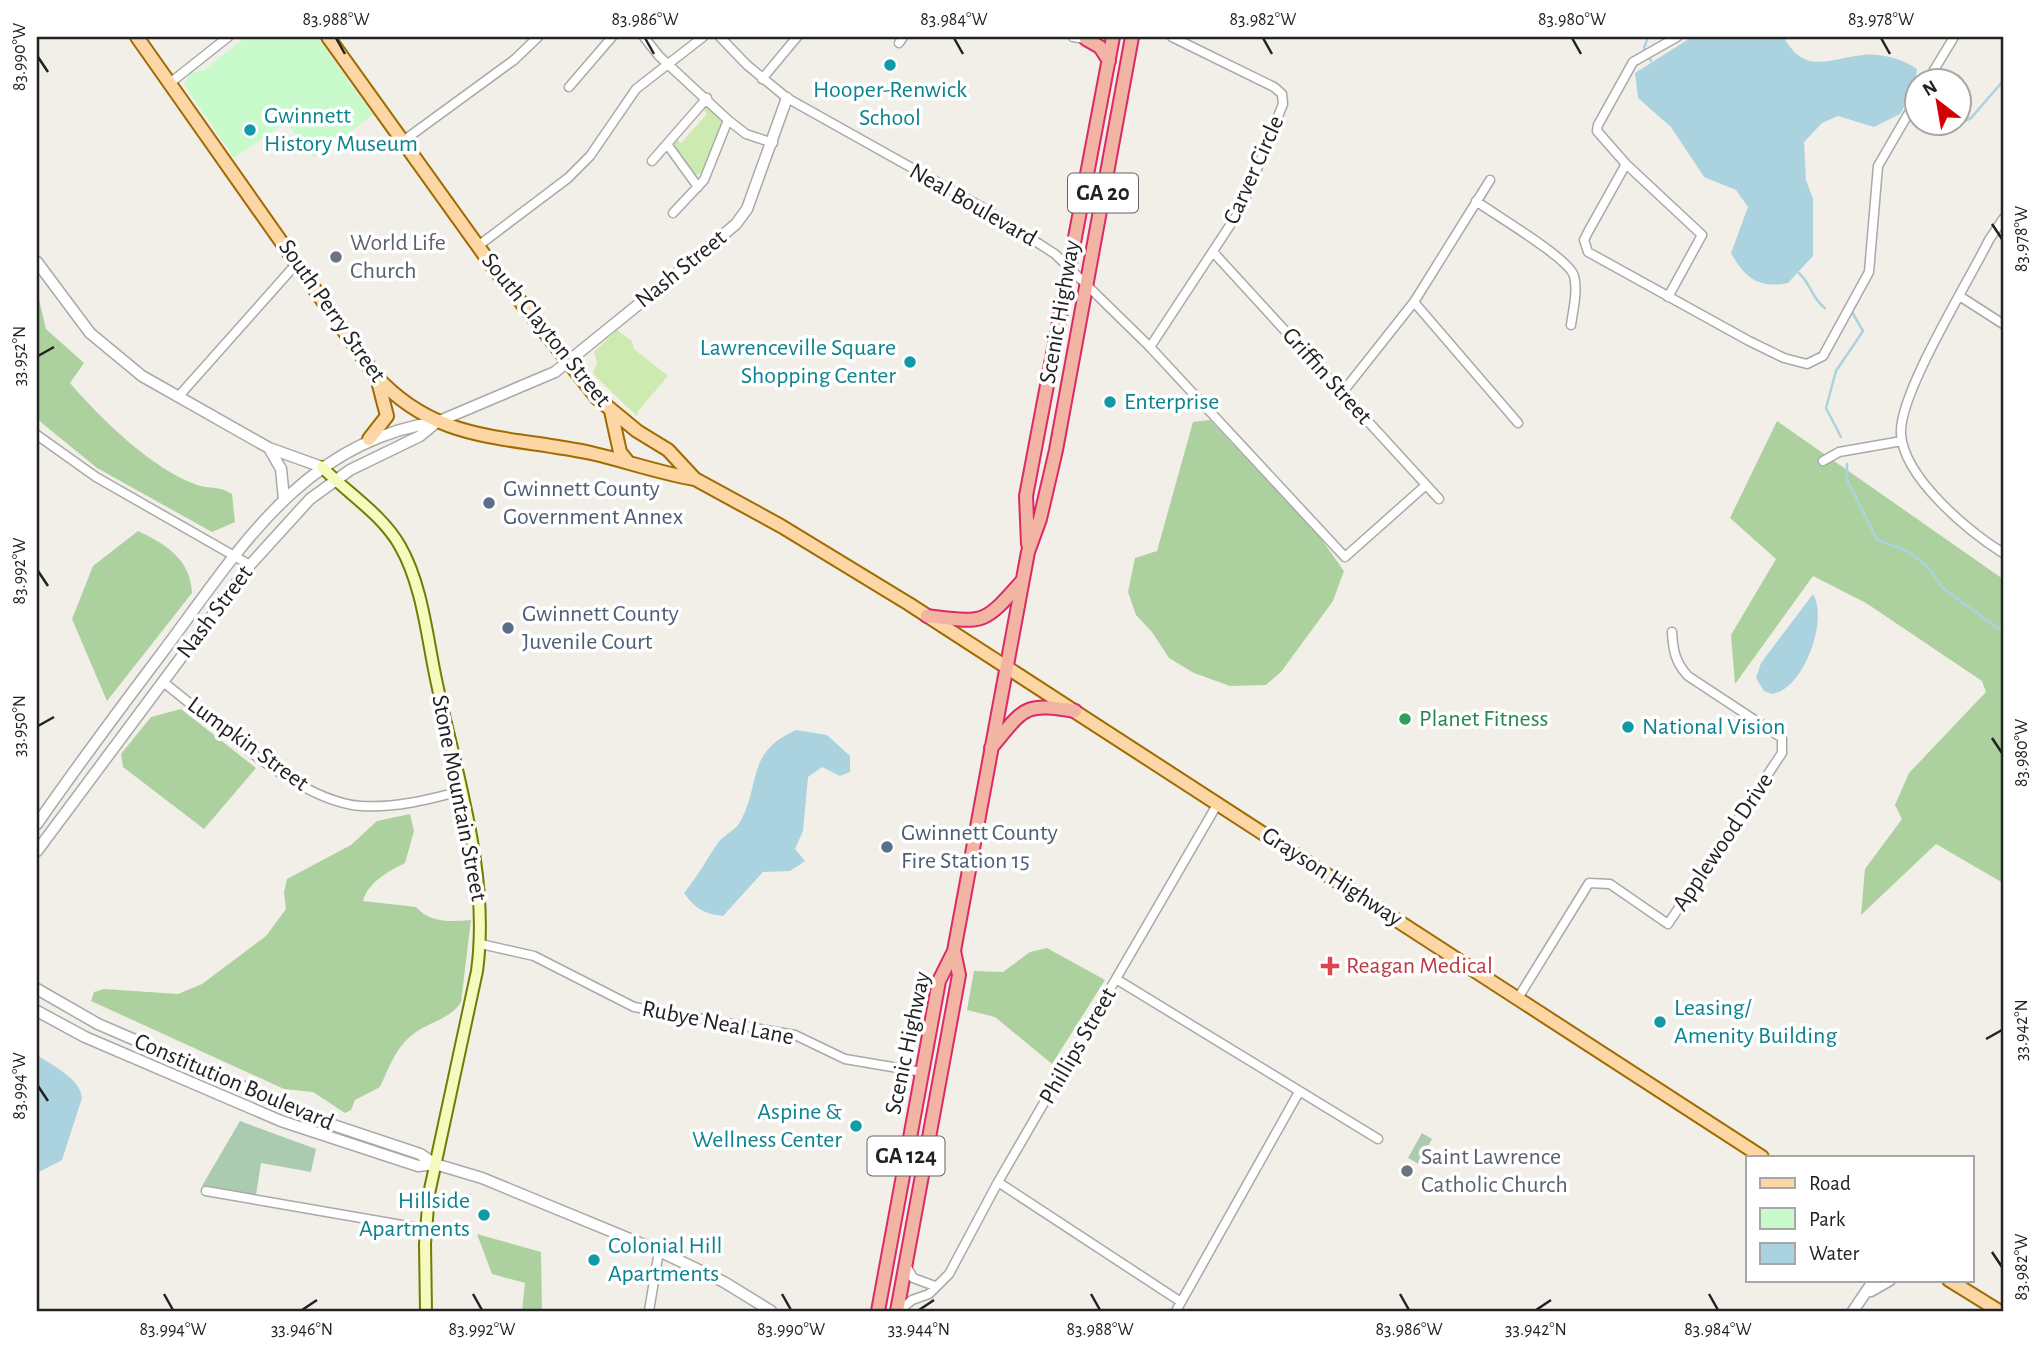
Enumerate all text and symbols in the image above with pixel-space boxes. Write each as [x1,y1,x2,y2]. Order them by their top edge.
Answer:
text: 83.988°W [302,11,370,29]
text: 83.986°W [611,11,679,29]
text: 83.984°W [920,11,988,29]
text: 83.982°W [1230,11,1296,29]
text: 83.980°W [1538,11,1606,29]
text: 83.978°W [1848,11,1914,29]
text: 83.990°W [11,23,29,91]
marker: Hooper-Renwick School [882,57,898,73]
north arrow [1904,66,1974,136]
text: N [1919,77,1941,100]
place label: Hooper-Renwick School [813,78,967,130]
place label: Gwinnett History Museum [264,104,418,156]
street label: Carver Circle [1219,112,1289,228]
marker: Gwinnett History Museum [242,122,258,138]
street label: Neal Boulevard [905,159,1041,251]
road number: GA 20 [1068,174,1138,212]
text: 83.978°W [2013,206,2031,272]
street label: Nash Street [631,225,731,313]
place label: World Life Church [350,231,446,283]
street label: South Perry Street [274,235,390,387]
street label: Scenic Highway [1036,238,1084,386]
marker: World Life Church [328,249,344,265]
street label: South Clayton Street [477,249,615,412]
street label: Griffin Street [1278,323,1377,429]
text: 33.952°N [11,326,29,386]
place label: Lawrenceville Square Shopping Center [700,336,896,388]
marker: Lawrenceville Square Shopping Center [902,354,918,370]
place label: Enterprise [1124,390,1219,414]
marker: Enterprise [1102,394,1118,410]
place label: Gwinnett County Government Annex [503,477,684,529]
marker: Gwinnett County Government Annex [481,495,497,511]
text: 83.992°W [11,538,29,604]
street label: Nash Street [173,561,258,663]
place label: Gwinnett County Juvenile Court [522,602,679,654]
marker: Gwinnett County Juvenile Court [500,620,516,636]
street label: Lumpkin Street [183,692,313,796]
street label: Stone Mountain Street [427,693,491,904]
text: 33.950°N [11,695,29,757]
place label: Planet Fitness [1419,707,1548,731]
marker: Planet Fitness [1397,711,1413,727]
place label: National Vision [1642,715,1785,739]
marker: National Vision [1620,719,1636,735]
text: 83.980°W [2013,719,2031,787]
street label: Applewood Drive [1668,769,1778,915]
place label: Gwinnett County Fire Station 15 [901,821,1058,873]
street label: Grayson Highway [1258,823,1406,931]
marker: Gwinnett County Fire Station 15 [879,839,895,855]
place label: Reagan Medical [1346,954,1493,978]
marker: Reagan Medical [1320,956,1340,976]
street label: Scenic Highway [881,969,935,1117]
street label: Phillips Street [1035,983,1121,1108]
place label: Leasing/ Amenity Building [1674,996,1837,1048]
street label: Rubye Neal Lane [640,997,796,1049]
text: 33.942°N [2013,999,2031,1061]
marker: Leasing/ Amenity Building [1652,1014,1668,1030]
street label: Constitution Boulevard [131,1029,337,1135]
text: 83.994°W [11,1052,29,1120]
place label: Aspine & Wellness Center [692,1100,842,1152]
marker: Aspine & Wellness Center [848,1118,864,1134]
road number: GA 124 [867,1136,944,1176]
place label: Saint Lawrence Catholic Church [1421,1145,1568,1197]
legend [1746,1156,1974,1282]
marker: Saint Lawrence Catholic Church [1399,1163,1415,1179]
text: Road [1809,1173,1851,1194]
place label: Hillside Apartments [359,1189,470,1241]
marker: Hillside Apartments [476,1207,492,1223]
text: Park [1809,1209,1846,1230]
place label: Colonial Hill Apartments [608,1234,723,1286]
text: 83.982°W [2013,1234,2031,1300]
text: Water [1809,1243,1859,1264]
marker: Colonial Hill Apartments [586,1252,602,1268]
text: 83.994°W [139,1321,207,1339]
text: 33.946°N [271,1321,333,1339]
text: 83.992°W [449,1321,515,1339]
text: 83.990°W [757,1321,825,1339]
text: 33.944°N [888,1321,950,1339]
text: 83.988°W [1066,1321,1134,1339]
text: 83.986°W [1375,1321,1443,1339]
text: 33.942°N [1505,1321,1567,1339]
text: 83.984°W [1684,1321,1752,1339]

